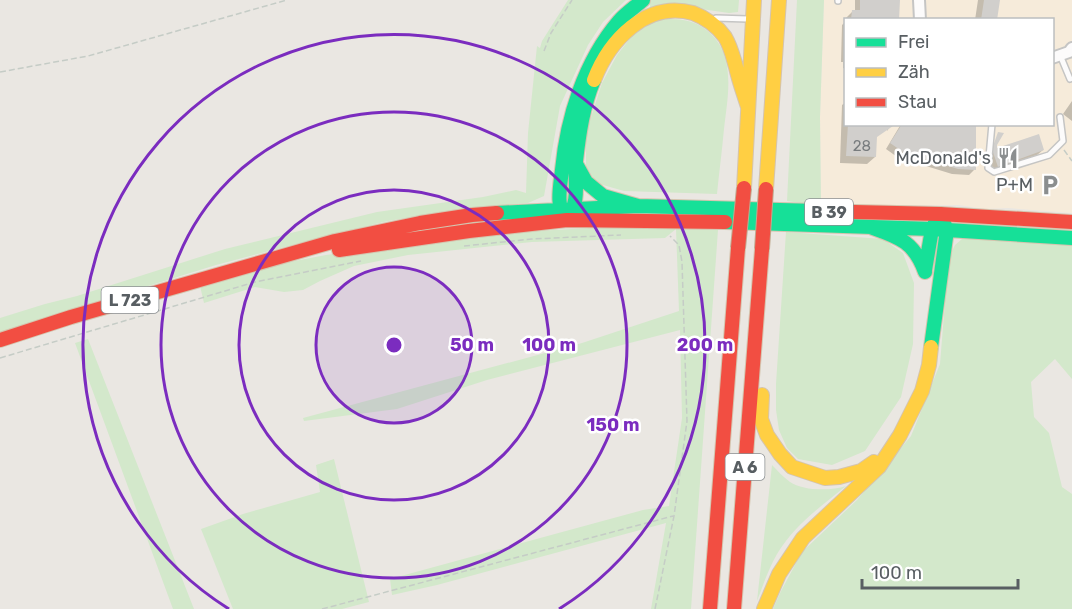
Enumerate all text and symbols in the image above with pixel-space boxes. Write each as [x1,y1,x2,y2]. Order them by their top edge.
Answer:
legend [844,18,1054,126]
text: Frei [898,31,929,53]
text: Zäh [898,61,930,83]
text: Stau [898,91,937,113]
house number: 28 [853,137,871,155]
restaurant icon: McDonald's [996,146,1020,170]
place label: McDonald's [895,147,991,169]
parking icon: P+M [1038,173,1062,197]
place label: P+M [996,174,1033,196]
road number: B 39 [805,199,853,225]
road number: L 723 [102,287,158,313]
text: 50 m [450,334,494,356]
text: 100 m [522,334,576,356]
text: 200 m [677,334,733,356]
centre of rings [384,335,404,355]
text: 150 m [586,414,640,436]
road number: A 6 [726,454,764,480]
scale bar [862,552,1018,590]
text: 100 m [871,562,922,584]

